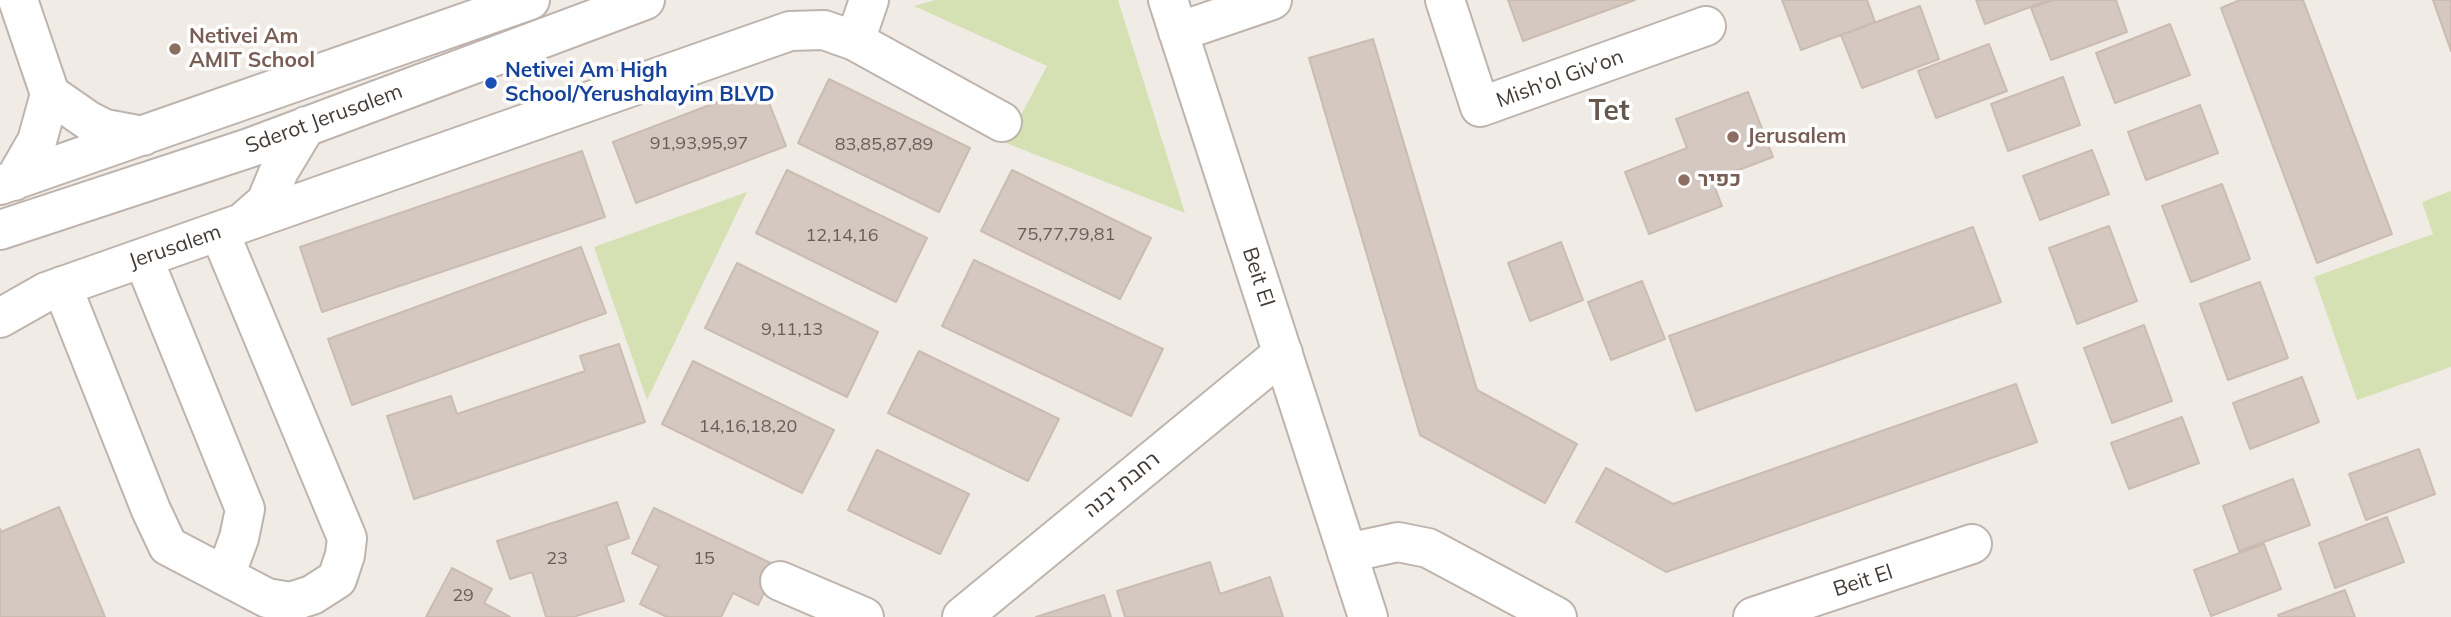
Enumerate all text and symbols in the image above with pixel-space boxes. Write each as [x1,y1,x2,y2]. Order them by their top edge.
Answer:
place label: Netivei Am AMIT School [189,24,315,74]
marker: Netivei Am AMIT School [167,41,183,57]
street label: Mish'ol Giv'on [1493,44,1627,114]
place label: Netivei Am High School/Yerushalayim BLVD [505,58,775,108]
marker: Netivei Am High School/Yerushalayim BLVD [483,75,499,91]
street label: Sderot Jerusalem [242,79,406,159]
district label: Tet [1588,95,1630,129]
place label: Jerusalem [1747,124,1846,150]
marker: Jerusalem [1725,129,1741,145]
house number: 91,93,95,97 [650,133,748,155]
house number: 83,85,87,89 [835,134,933,156]
place label: כפיר [1698,167,1741,193]
marker: כפיר [1676,172,1692,188]
street label: Jerusalem [126,219,224,275]
house number: 75,77,79,81 [1017,224,1115,246]
house number: 12,14,16 [805,225,879,247]
street label: Beit El [1237,244,1279,310]
house number: 9,11,13 [761,319,823,341]
house number: 14,16,18,20 [699,416,797,438]
street label: רחבת יבנה [1079,447,1165,523]
house number: 23 [546,548,568,570]
house number: 15 [693,548,715,570]
street label: Beit El [1830,560,1896,602]
house number: 29 [452,585,474,607]

